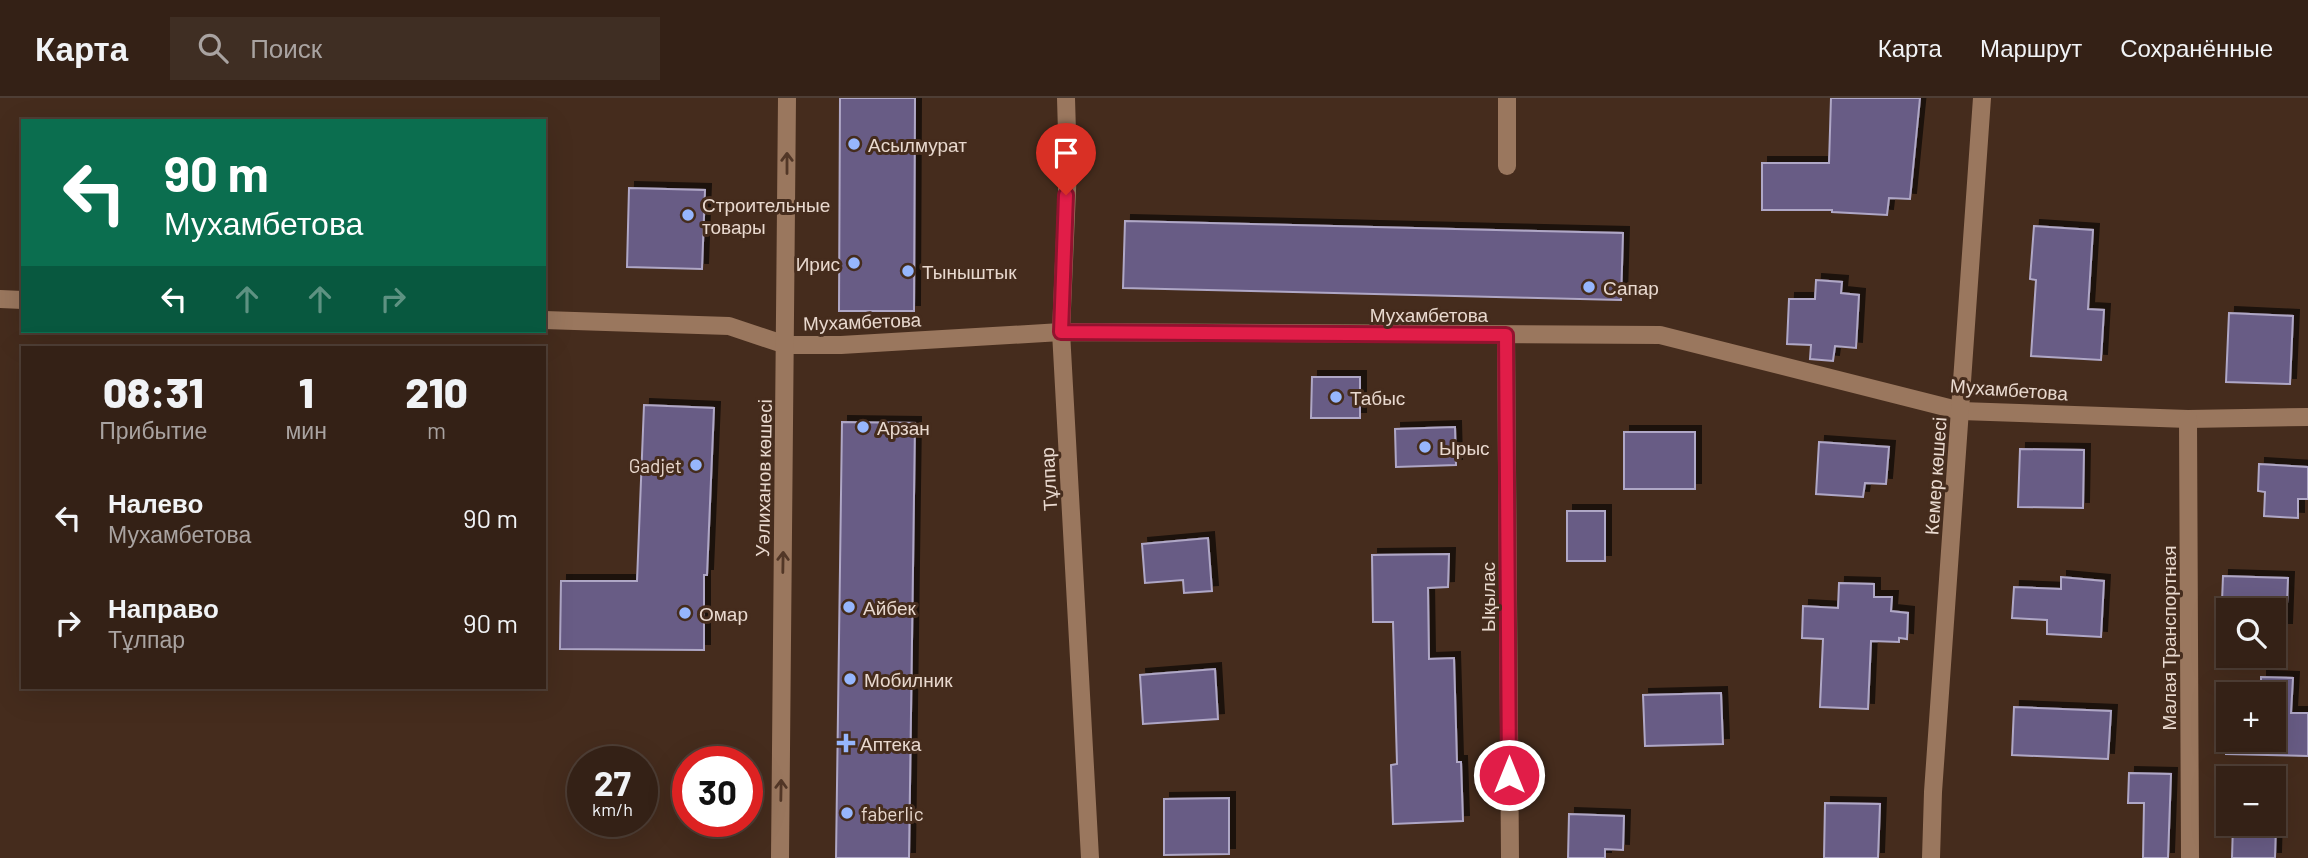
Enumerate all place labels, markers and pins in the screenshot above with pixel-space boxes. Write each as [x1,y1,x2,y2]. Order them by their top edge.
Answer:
pin [1036,123,1096,195]
place label: Асылмурат [868,133,967,156]
marker: Асылмурат [846,136,862,152]
place label: Строительные товары [702,193,830,238]
marker: Строительные товары [680,207,696,223]
place label: Ирис [796,252,840,275]
marker: Ирис [846,255,862,271]
place label: Тыныштык [922,260,1017,283]
marker: Тыныштык [900,263,916,279]
place label: Сапар [1603,276,1659,299]
marker: Сапар [1581,279,1597,295]
place label: Табыс [1350,386,1405,409]
marker: Табыс [1328,389,1344,405]
place label: Арзан [877,416,930,439]
marker: Арзан [855,419,871,435]
place label: Ырыс [1439,436,1490,459]
marker: Ырыс [1417,439,1433,455]
place label: Gadjet [629,454,682,477]
marker: Gadjet [688,457,704,473]
place label: Айбек [863,596,917,619]
marker: Айбек [841,599,857,615]
place label: Омар [699,602,748,625]
marker: Омар [677,605,693,621]
place label: Мобилник [864,668,953,691]
marker: Мобилник [842,671,858,687]
place label: Аптека [860,732,922,755]
marker: Аптека [838,735,854,751]
place label: faberlic [861,802,924,825]
marker: faberlic [839,805,855,821]

